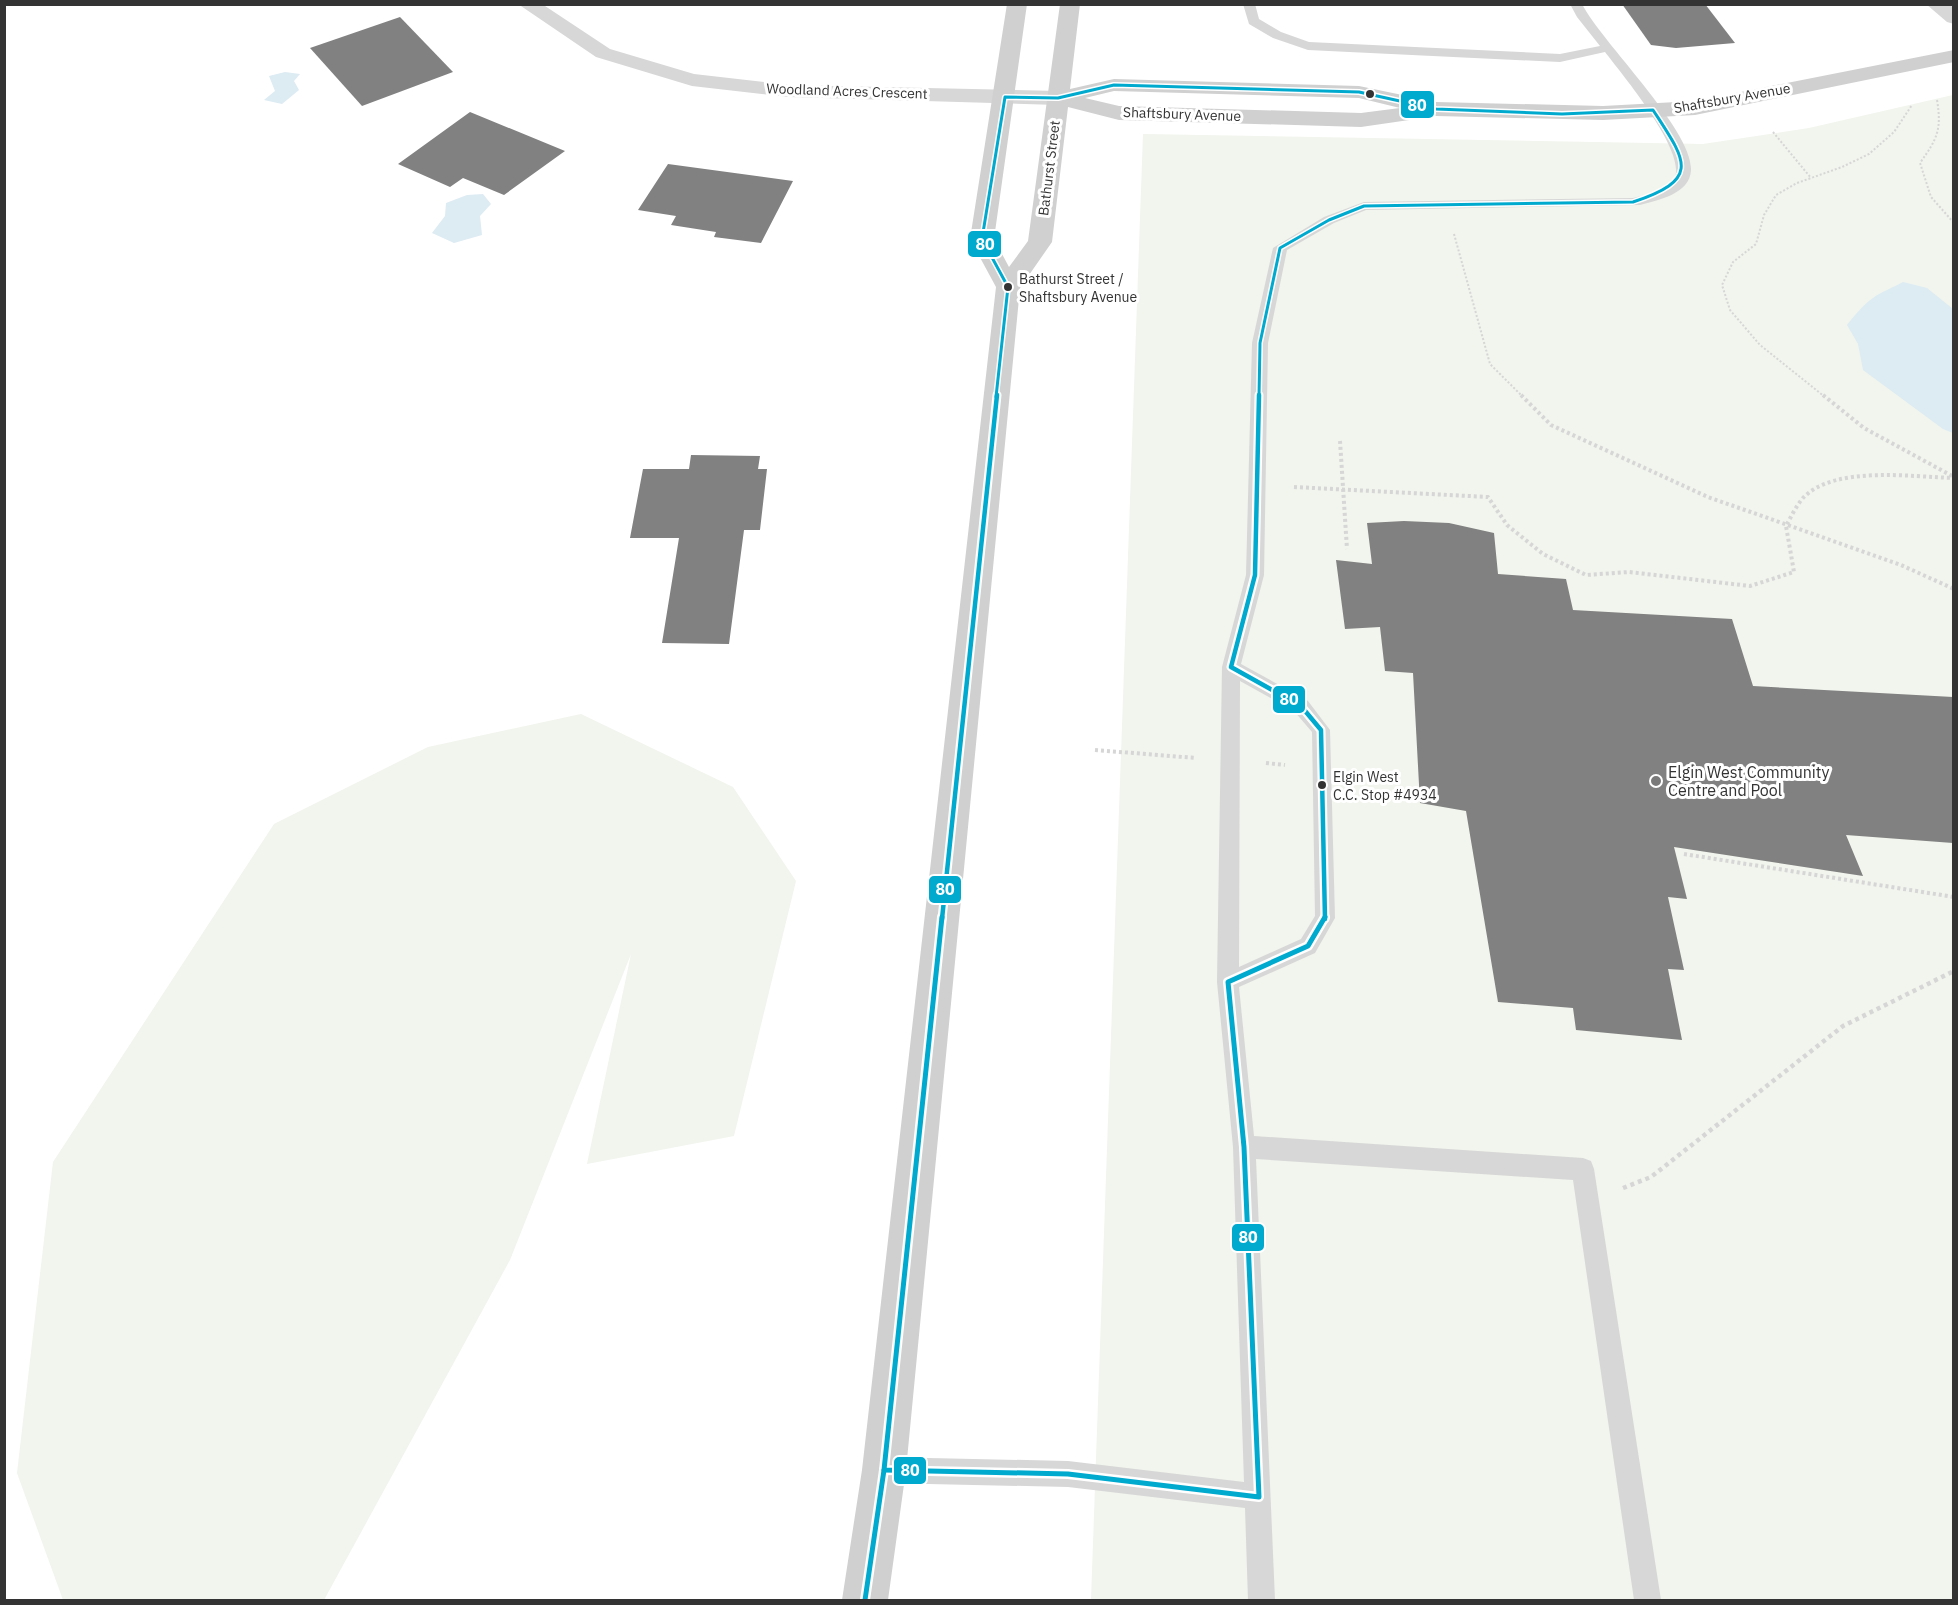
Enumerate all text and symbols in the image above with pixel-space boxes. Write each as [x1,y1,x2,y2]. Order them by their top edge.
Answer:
street label: Woodland Acres Crescent [766,79,928,103]
street label: Shaftsbury Avenue [1672,79,1792,117]
unlabelled marker [1364,88,1376,100]
line badge: 80 [1400,90,1435,119]
text: 80 [1407,95,1427,115]
street label: Shaftsbury Avenue [1123,103,1242,125]
street label: Bathurst Street [1034,119,1064,217]
line badge: 80 [967,230,1002,258]
text: 80 [975,234,995,254]
place label: Bathurst Street / Shaftsbury Avenue [1019,270,1138,306]
marker: Bathurst Street / Shaftsbury Avenue [1002,281,1014,293]
line badge: 80 [1272,685,1306,714]
text: 80 [1279,689,1299,709]
place label: Elgin West Community Centre and Pool [1668,762,1829,800]
place label: Elgin West C.C. Stop #4934 [1333,768,1437,804]
marker: Elgin West Community Centre and Pool [1649,774,1663,788]
marker: Elgin West C.C. Stop #4934 [1316,779,1328,791]
line badge: 80 [928,875,962,904]
text: 80 [935,879,955,899]
line badge: 80 [1231,1223,1265,1252]
text: 80 [1238,1227,1258,1247]
line badge: 80 [893,1456,927,1485]
text: 80 [900,1460,920,1480]

